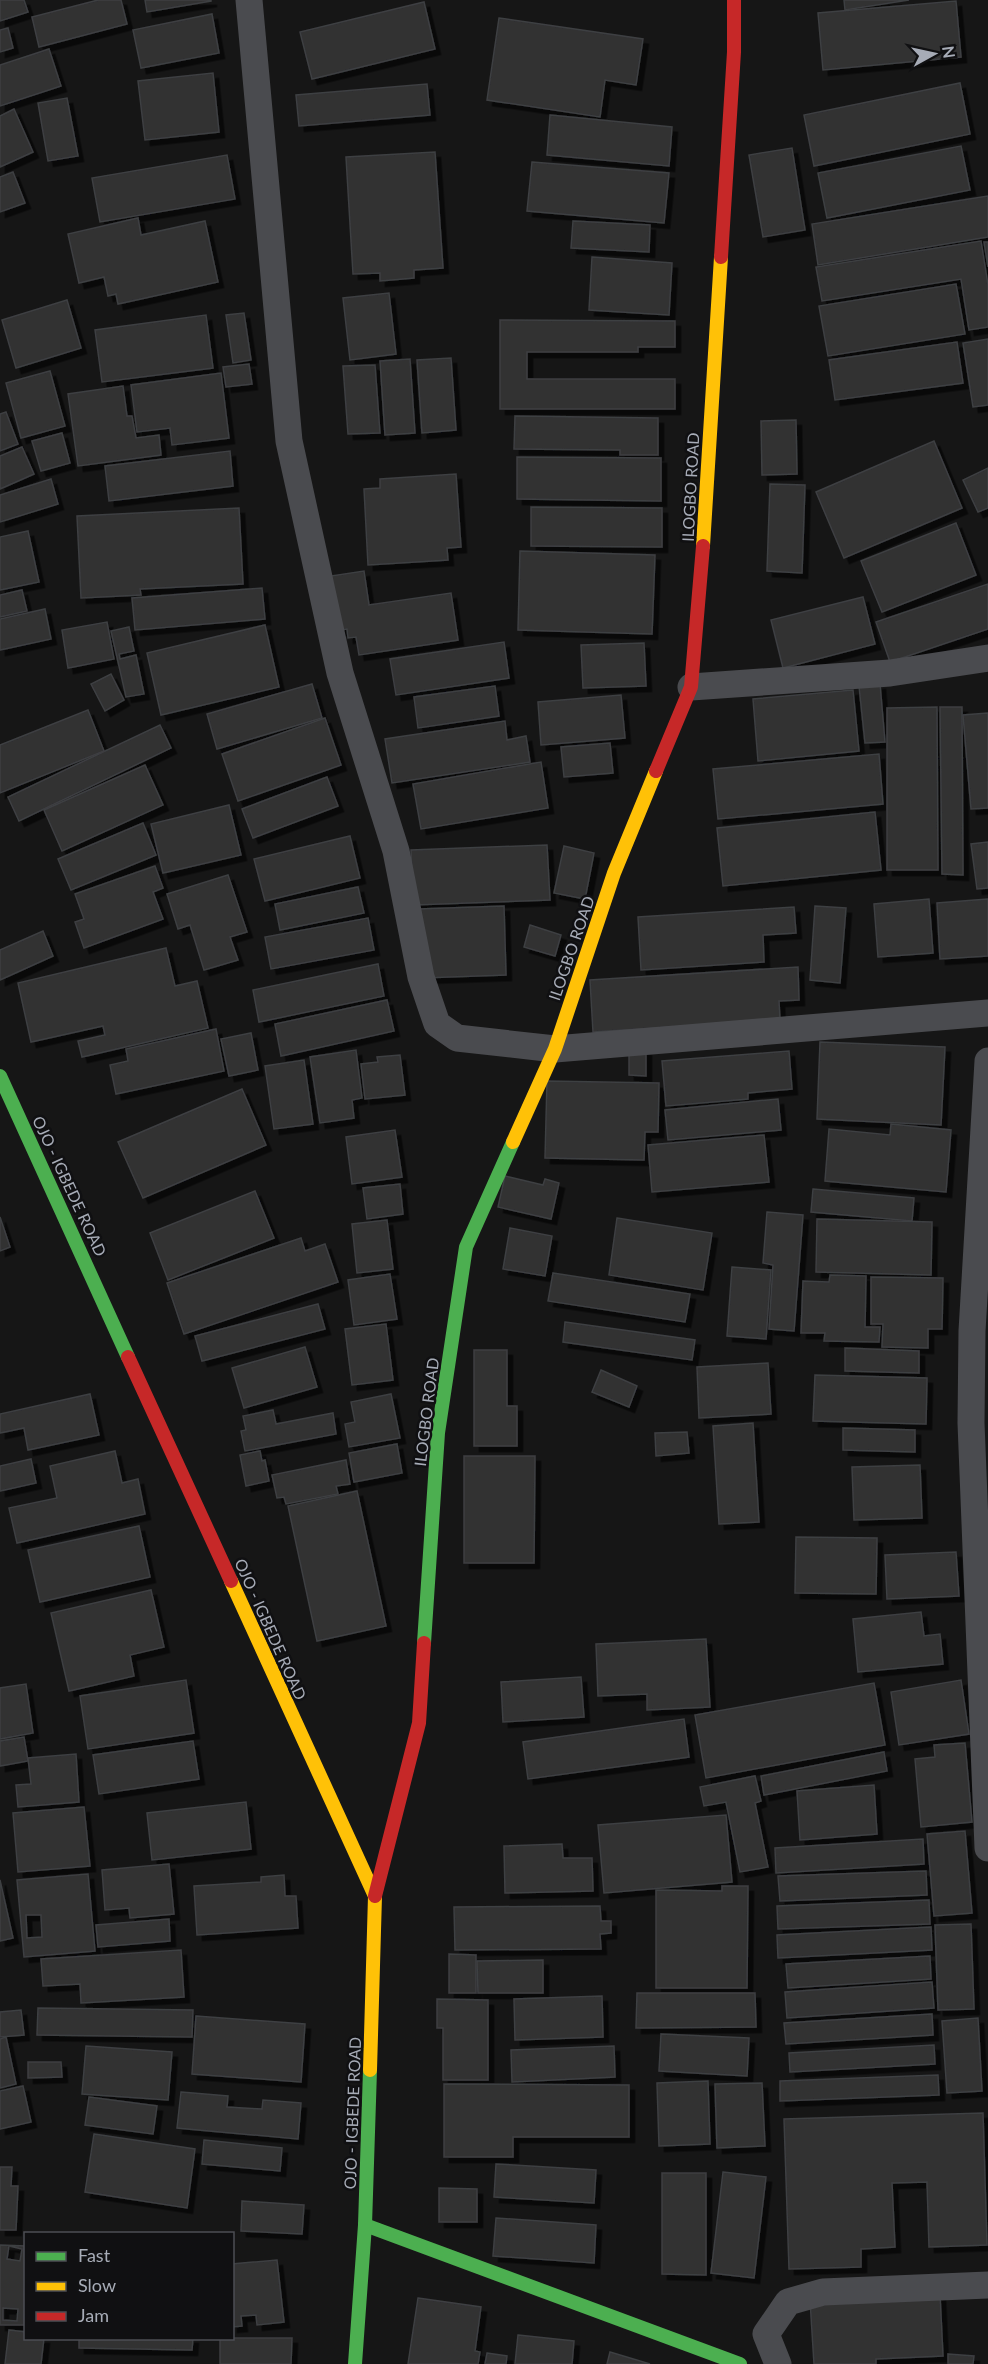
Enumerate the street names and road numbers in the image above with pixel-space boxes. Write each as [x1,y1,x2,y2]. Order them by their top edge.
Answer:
street label: ILOGBO ROAD [678,432,702,542]
street label: ILOGBO ROAD [544,893,598,1003]
street label: OJO - IGBEDE ROAD [29,1113,111,1259]
street label: ILOGBO ROAD [410,1357,442,1467]
street label: OJO - IGBEDE ROAD [231,1555,311,1703]
street label: OJO - IGBEDE ROAD [340,2036,364,2190]

